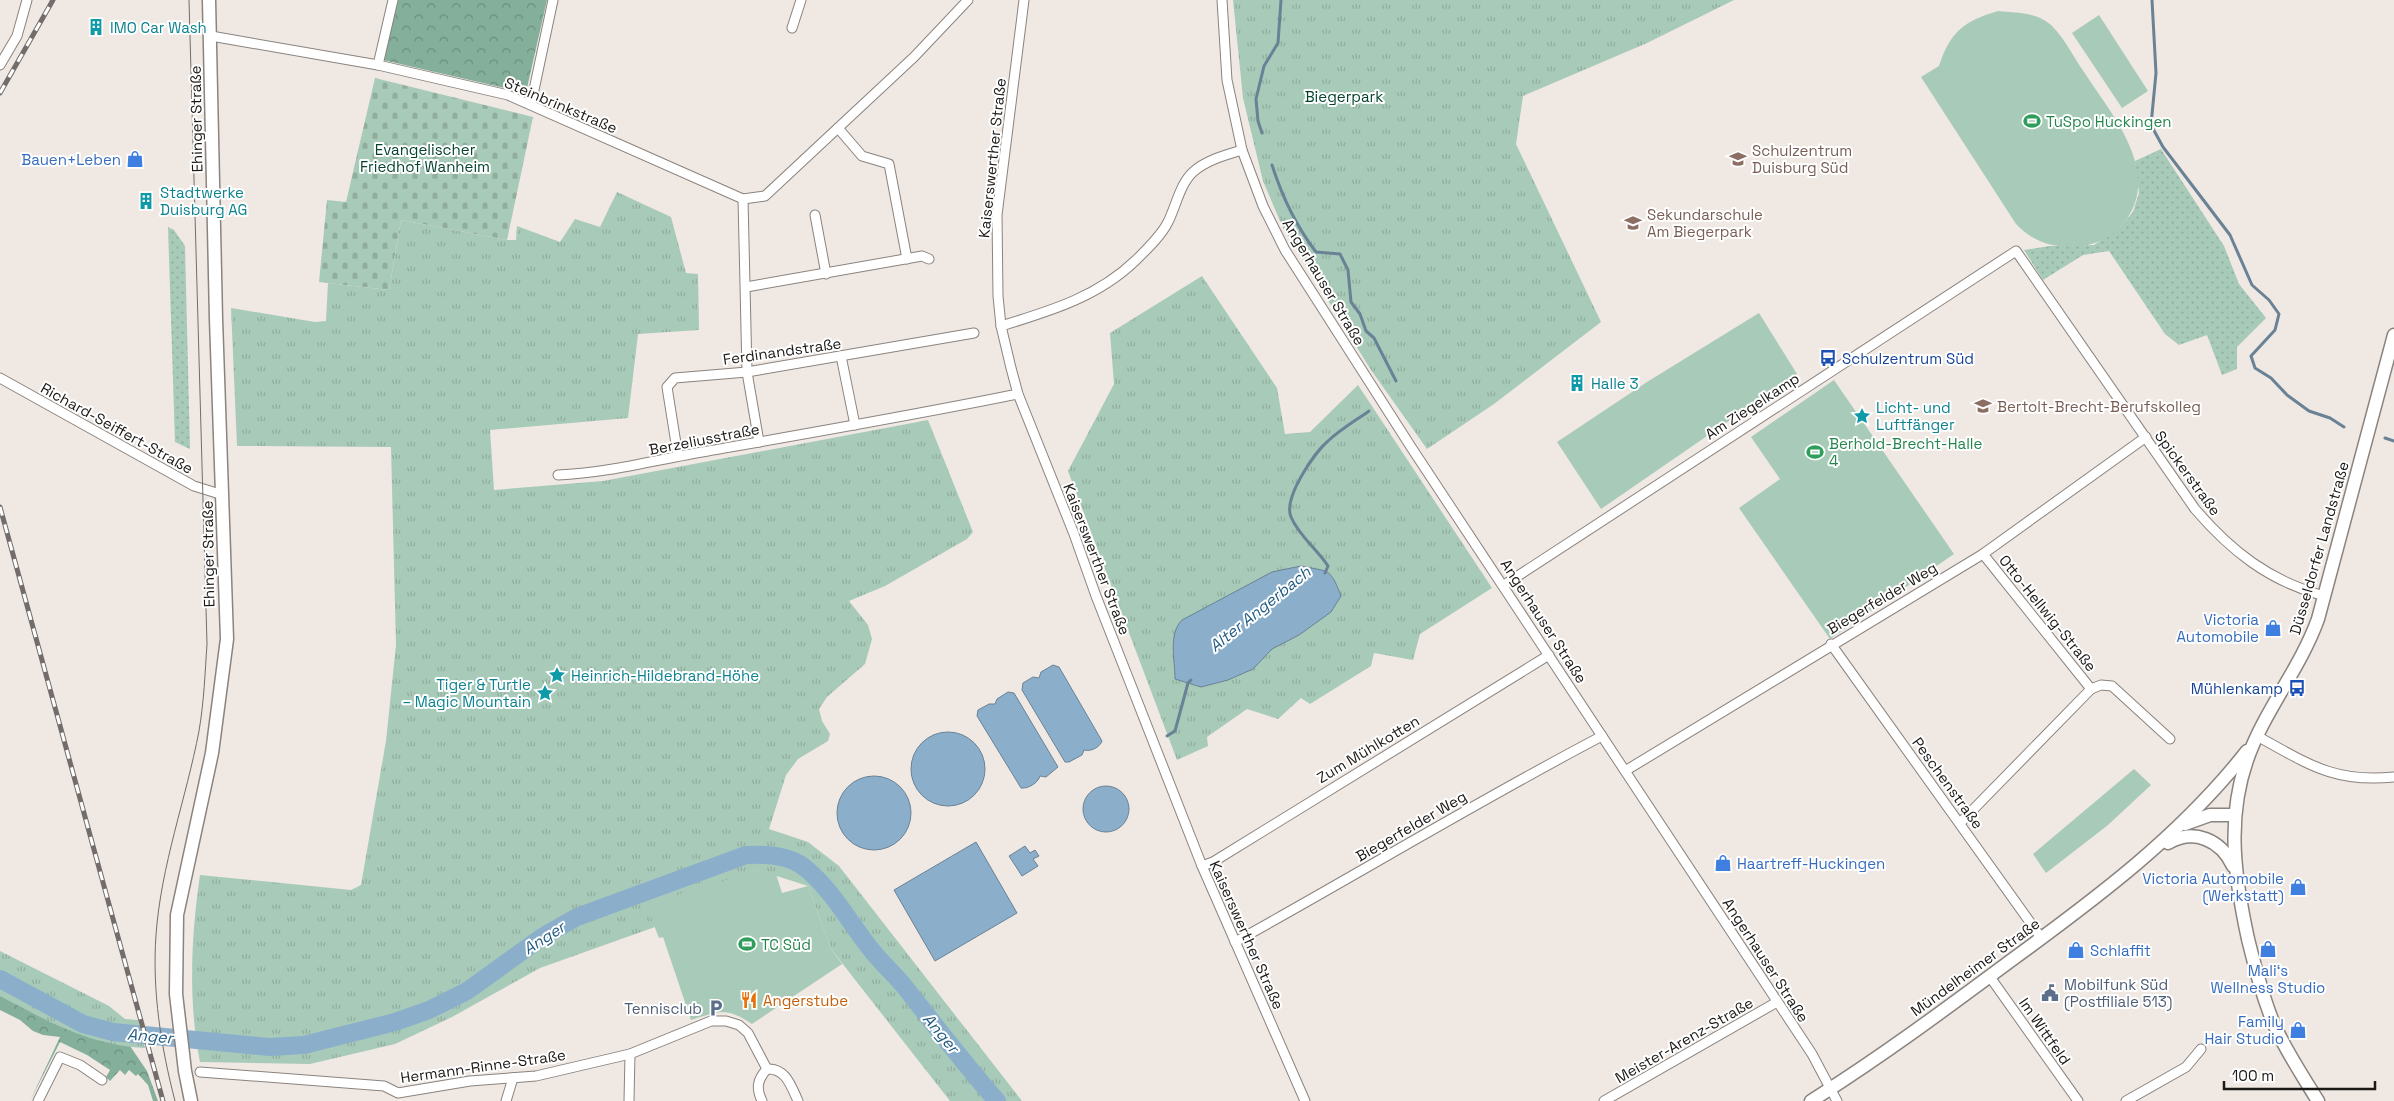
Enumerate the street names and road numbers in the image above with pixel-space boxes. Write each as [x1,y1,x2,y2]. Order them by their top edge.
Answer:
street label: Ehinger Straße [186,65,206,173]
street label: Steinbrinkstraße [502,73,620,137]
street label: Kaiserswerther Straße [974,77,1010,239]
street label: Angerhauser Straße [1279,215,1369,349]
street label: Ferdinandstraße [722,333,842,369]
street label: Am Ziegelkamp [1701,368,1803,444]
street label: Richard-Seiffert-Straße [38,378,197,478]
street label: Berzeliusstraße [647,419,761,459]
street label: Spickerstraße [2151,427,2225,519]
street label: Düsseldorfer Landstraße [2285,459,2353,637]
street label: Kaiserswerther Straße [1059,481,1135,638]
street label: Ehinger Straße [198,500,218,608]
street label: Otto-Hellwig-Straße [1995,551,2101,675]
street label: Angerhauser Straße [1497,555,1591,687]
street label: Biegerfelder Weg [1824,558,1940,638]
street label: Zum Mühlkotten [1313,711,1423,787]
street label: Peschenstraße [1908,733,1988,833]
street label: Biegerfelder Weg [1352,787,1470,865]
street label: Kaiserswerther Straße [1206,858,1288,1012]
street label: Angerhauser Straße [1719,894,1813,1026]
street label: Mündelheimer Straße [1907,914,2043,1020]
street label: Meister-Arenz-Straße [1612,993,1757,1087]
street label: Im Wittfeld [2015,994,2075,1068]
street label: Hermann-Rinne-Straße [399,1045,567,1087]

